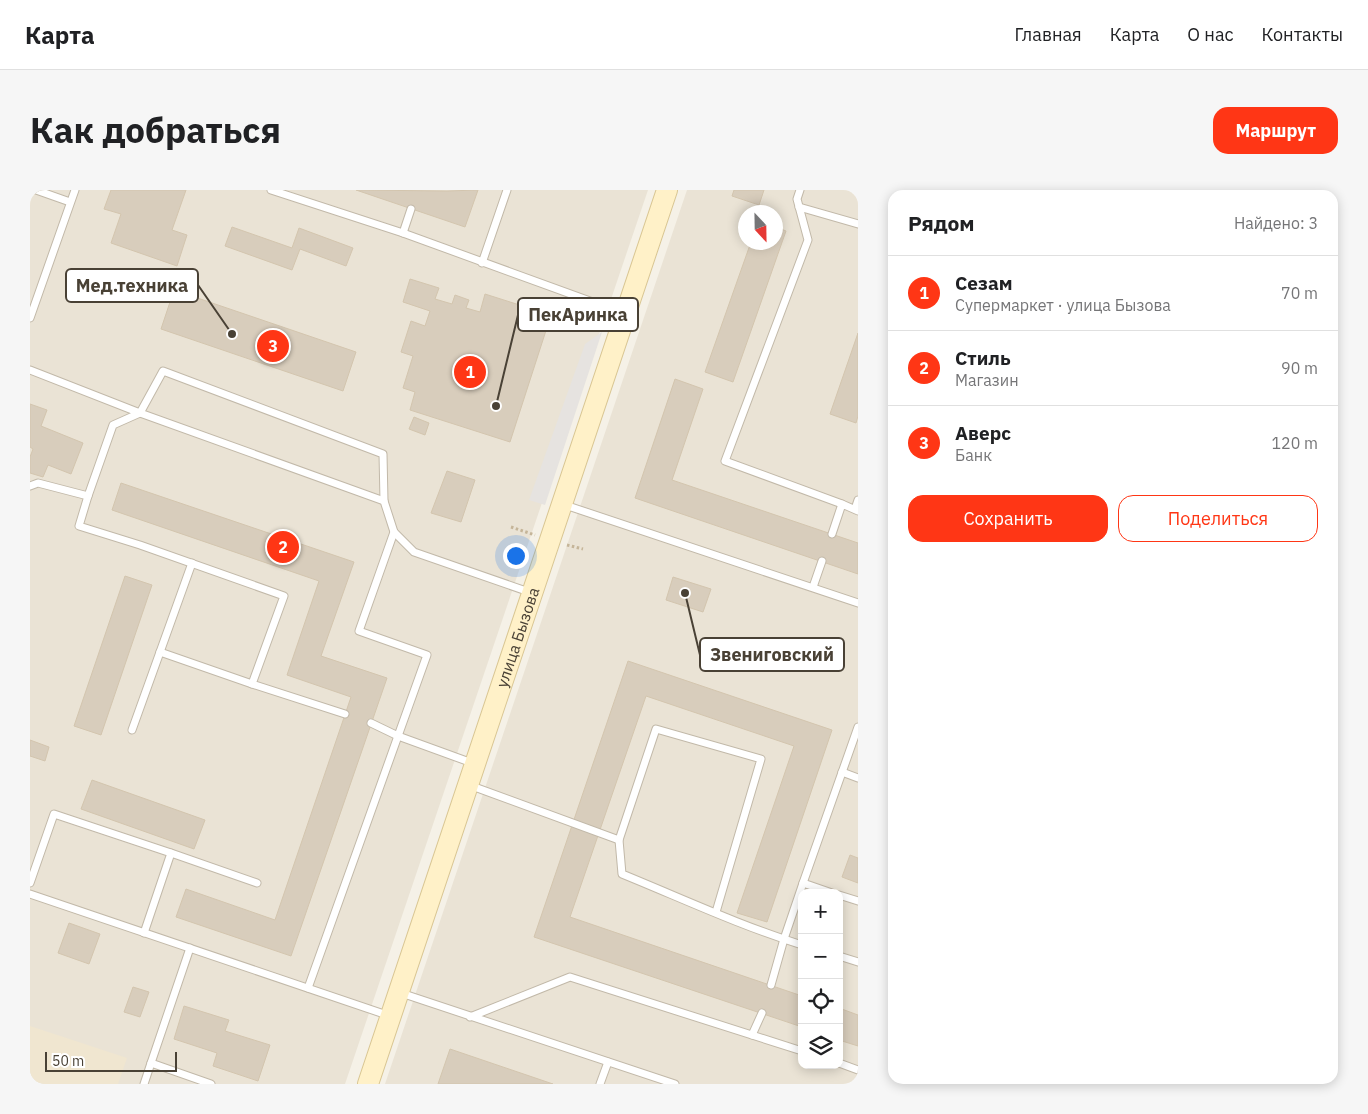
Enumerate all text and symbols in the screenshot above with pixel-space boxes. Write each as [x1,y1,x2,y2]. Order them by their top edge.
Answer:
text: Карта [25,19,95,51]
text: Главная [1014,23,1082,46]
text: Карта [1110,23,1159,46]
text: О нас [1187,23,1234,46]
text: Контакты [1262,23,1343,46]
text: Как добраться [30,107,281,153]
button: Маршрут [1213,107,1338,154]
north arrow [738,205,783,250]
text: Рядом [908,209,975,237]
text: Найдено: 3 [1234,213,1318,233]
callout: Мед.техника [66,269,198,302]
text: Сезам [955,271,1013,295]
text: Мед.техника [76,274,188,297]
text: 1 [919,283,929,303]
text: 70 m [1281,283,1318,303]
text: Супермаркет · улица Бызова [955,295,1171,315]
callout: ПекАринка [518,298,638,331]
text: ПекАринка [528,303,628,326]
pin: 3 [257,327,289,365]
text: Стиль [955,346,1011,370]
pin: 1 [454,353,486,391]
text: 2 [919,358,929,378]
text: 90 m [1281,358,1318,378]
text: Магазин [955,370,1019,390]
text: Аверс [955,421,1011,445]
text: 3 [919,433,929,453]
text: 120 m [1271,433,1318,453]
text: Банк [955,445,992,465]
button: Сохранить [908,495,1108,542]
button: Поделиться [1118,495,1318,542]
pin: 2 [267,528,299,566]
your location [503,543,529,569]
street label: улица Бызова [491,584,544,690]
callout: Звениговский [700,638,844,671]
text: Звениговский [710,643,834,666]
map controls [798,889,843,1069]
button: + [798,889,843,934]
button: − [798,934,843,979]
button: locate [798,979,843,1024]
button: layers [798,1024,843,1069]
scale bar [45,1049,178,1072]
text: 50 m [52,1052,84,1070]

